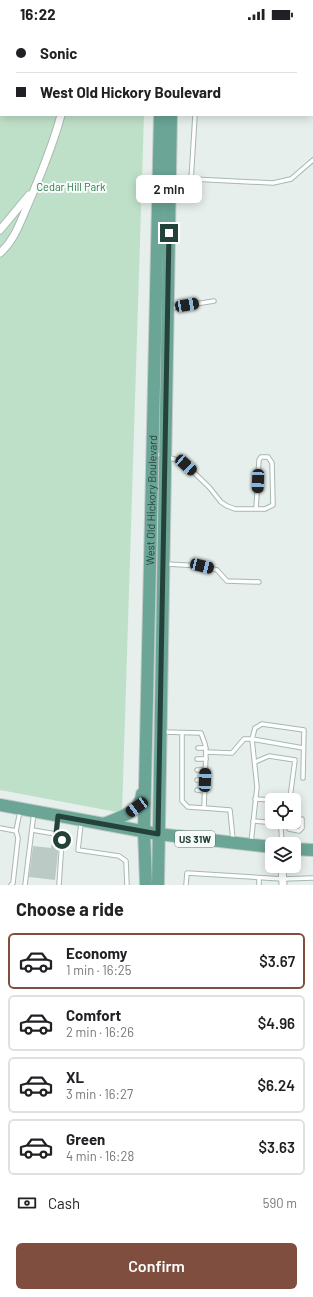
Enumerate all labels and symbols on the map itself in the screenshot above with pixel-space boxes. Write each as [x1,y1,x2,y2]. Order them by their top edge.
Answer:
callout: 2 min [136,175,202,203]
park label: Cedar Hill Park [36,180,106,193]
route end [160,224,178,242]
car [174,297,200,313]
street label: West Old Hickory Boulevard [143,435,159,565]
car [173,453,199,477]
car [252,469,264,493]
car [189,557,215,575]
car [199,768,211,792]
car [124,795,150,819]
route start [53,831,71,849]
road number: US 31W [175,831,215,847]

